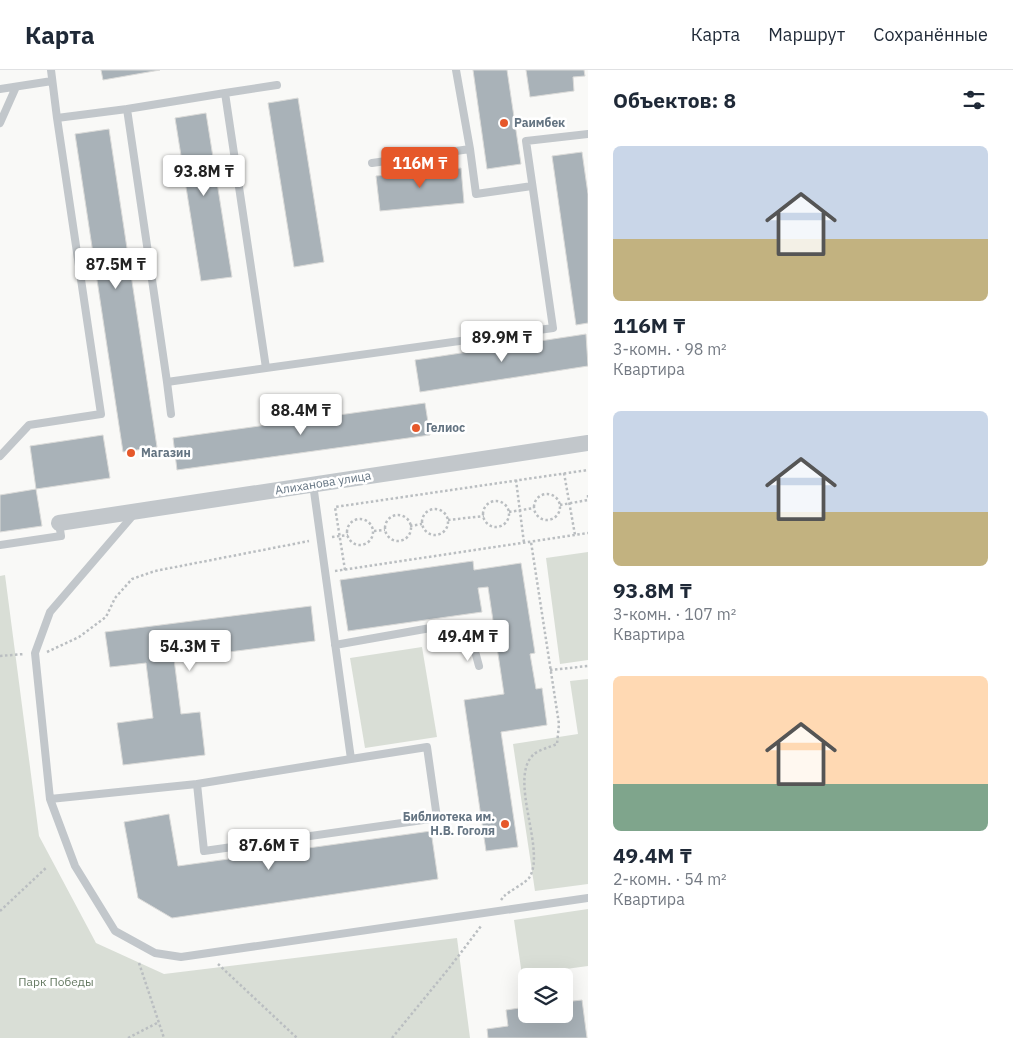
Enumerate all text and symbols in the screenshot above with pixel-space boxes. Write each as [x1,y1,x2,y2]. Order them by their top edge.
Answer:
text: Карта [25,19,95,51]
text: Карта [691,23,740,46]
text: Маршрут [768,23,845,46]
text: Сохранённые [873,23,988,46]
text: Объектов: 8 [613,86,736,114]
icon: filters [960,86,988,114]
place label: Раимбек [514,115,565,130]
marker: Раимбек [498,117,510,129]
pin: 116M ₸ [379,146,461,189]
text: 116M ₸ [392,153,448,173]
pin: 93.8M ₸ [158,154,250,197]
text: 93.8M ₸ [174,161,234,181]
icon: home [756,179,846,269]
pin: 87.5M ₸ [70,248,162,290]
text: 87.5M ₸ [86,254,146,274]
text: 116M ₸ [613,311,686,339]
pin: 89.9M ₸ [456,320,548,363]
text: 89.9M ₸ [472,327,532,347]
text: 3-комн. · 98 m² [613,339,727,359]
text: Квартира [613,359,685,379]
pin: 88.4M ₸ [255,394,347,436]
text: 88.4M ₸ [271,400,331,420]
place label: Гелиос [426,420,465,435]
marker: Гелиос [410,422,422,434]
icon: home [756,444,846,534]
place label: Магазин [141,445,191,460]
marker: Магазин [125,447,137,459]
street label: Алиханова улица [274,467,373,498]
text: 93.8M ₸ [613,576,692,604]
text: 3-комн. · 107 m² [613,604,736,624]
pin: 49.4M ₸ [422,620,514,662]
text: Квартира [613,624,685,644]
text: 49.4M ₸ [438,626,498,646]
pin: 54.3M ₸ [144,630,236,672]
text: 54.3M ₸ [160,636,220,656]
icon: home [756,709,846,799]
place label: Библиотека им. Н.В. Гоголя [403,809,495,838]
marker: Библиотека им. Н.В. Гоголя [499,818,511,830]
pin: 87.6M ₸ [223,828,315,871]
text: 87.6M ₸ [239,835,299,855]
text: 49.4M ₸ [613,841,692,869]
text: 2-комн. · 54 m² [613,869,727,889]
text: Квартира [613,889,685,909]
map controls [518,968,573,1023]
button: layers [518,968,573,1023]
park label: Парк Победы [18,974,94,989]

